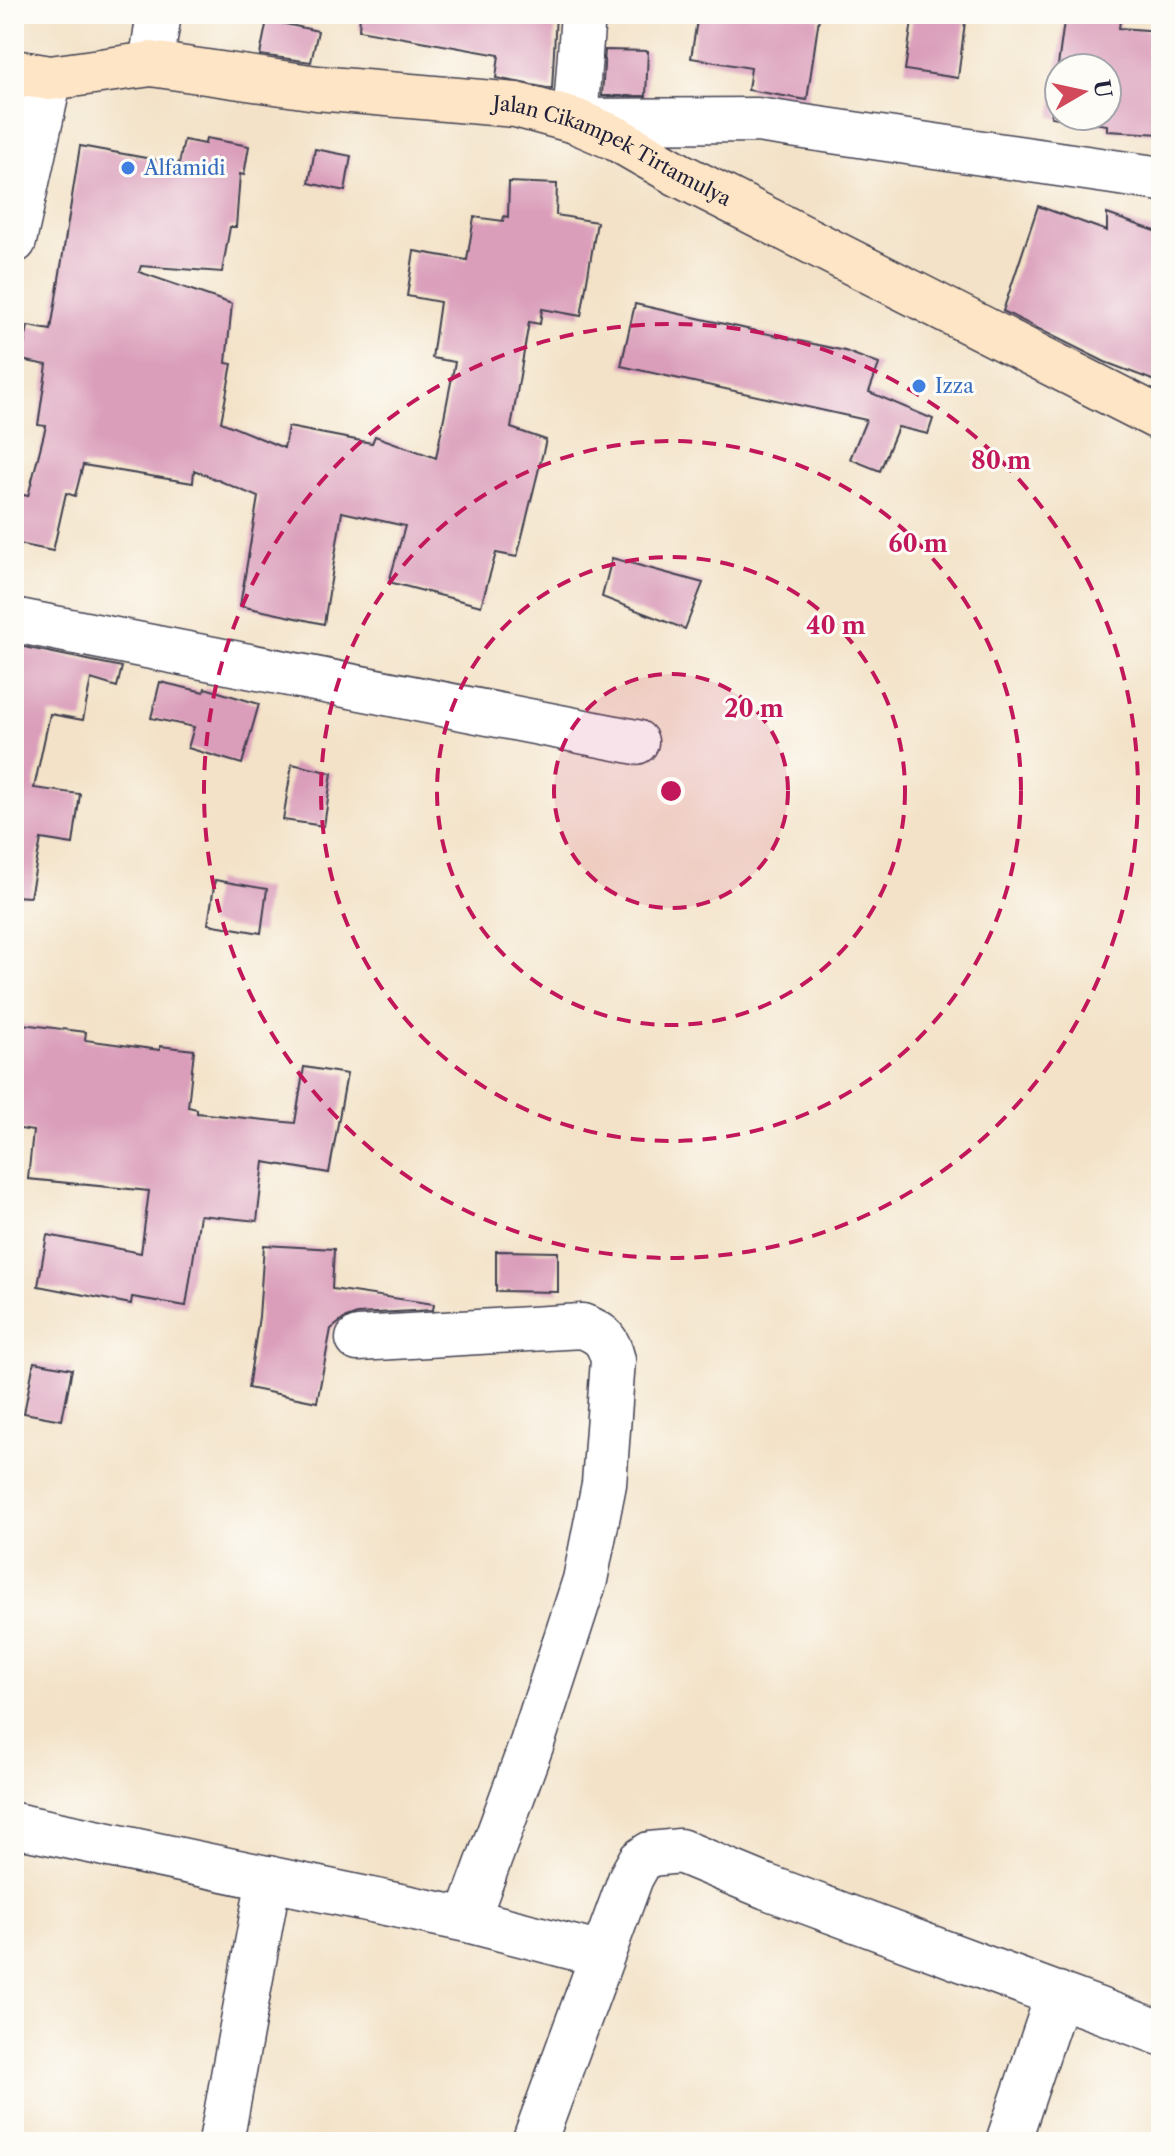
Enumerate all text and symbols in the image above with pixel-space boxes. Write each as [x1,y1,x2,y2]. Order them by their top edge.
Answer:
north arrow [1043,52,1123,132]
text: U [1088,78,1117,100]
street label: Jalan Cikampek Tirtamulya [489,91,735,211]
place label: Alfamidi [143,156,225,180]
marker: Alfamidi [119,159,137,177]
place label: Izza [935,374,974,398]
marker: Izza [910,377,928,395]
text: 80 m [971,446,1031,475]
text: 60 m [888,529,948,558]
text: 40 m [806,611,866,640]
text: 20 m [724,694,784,723]
centre of rings [657,777,685,805]

